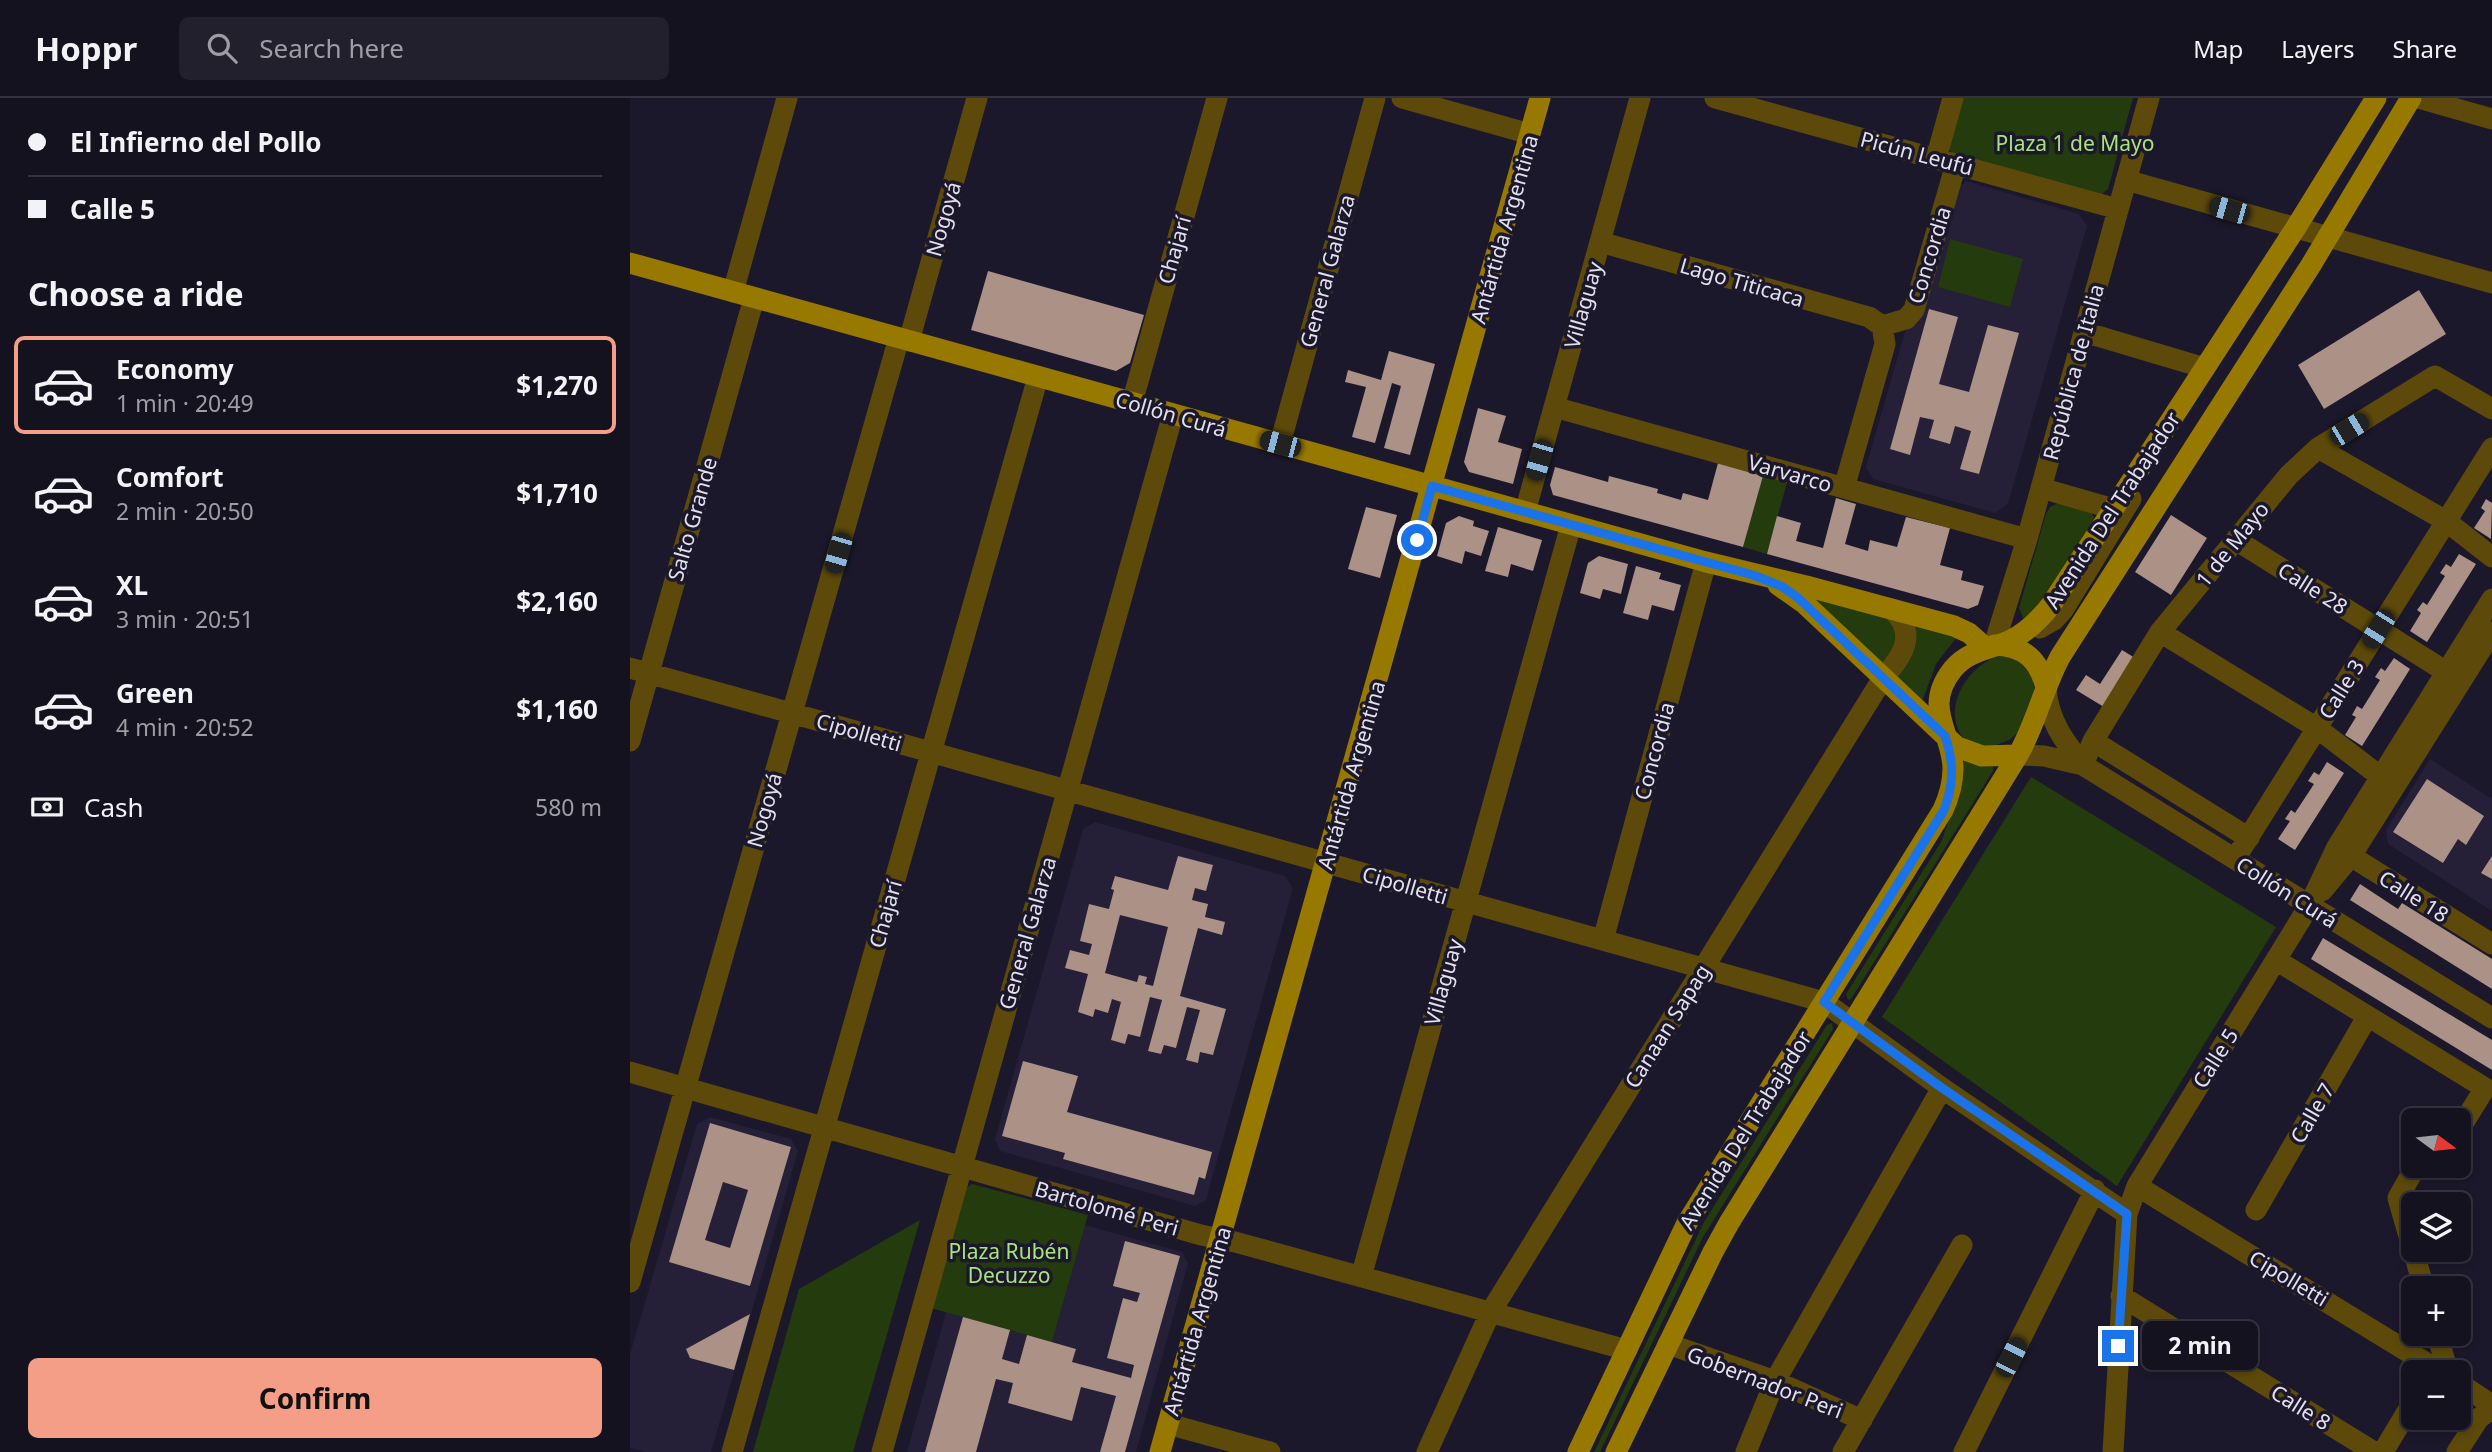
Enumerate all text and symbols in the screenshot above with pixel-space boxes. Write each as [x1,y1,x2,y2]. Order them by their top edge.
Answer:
search box [179,17,669,80]
text: Hoppr [35,26,137,71]
icon: search [203,29,241,67]
text: Search here [259,30,404,66]
text: Map [2193,32,2243,65]
text: Layers [2281,32,2355,65]
text: Share [2393,32,2457,65]
text: El Infierno del Pollo [70,124,322,160]
street label: Picún Leufú [1858,125,1976,181]
park label: Plaza 1 de Mayo [1996,129,2154,157]
street label: Antártida Argentina [1464,131,1544,327]
street label: Nogoyá [919,178,967,260]
text: Calle 5 [70,191,155,227]
street label: General Galarza [1293,191,1361,351]
car [2206,194,2253,226]
street label: Concordia [1901,203,1957,307]
street label: Chajarí [1151,212,1197,287]
street label: Lago Titicaca [1677,251,1807,313]
street label: Villaguay [1557,258,1609,352]
text: Choose a ride [28,272,244,315]
street label: República de Italia [2036,281,2110,463]
text: Economy [116,351,234,387]
icon: car [32,354,95,417]
text: $1,270 [516,367,598,403]
street label: Collón Curá [1112,385,1230,443]
text: 1 min · 20:49 [116,387,254,419]
street label: Avenida Del Trabajador [2038,406,2186,614]
car [2326,409,2373,449]
car [1257,428,1304,460]
car [1524,437,1555,483]
street label: Varvarco [1745,448,1835,498]
street label: Salto Grande [661,454,723,584]
text: Comfort [116,459,224,495]
icon: car [32,462,95,525]
text: $1,710 [516,475,598,511]
text: 2 min · 20:50 [116,495,254,527]
street label: 1 de Mayo [2189,496,2275,592]
route start [1401,524,1433,556]
car [823,530,854,576]
street label: Calle 28 [2273,556,2353,620]
text: XL [116,567,148,603]
icon: car [32,570,95,633]
text: $2,160 [516,583,598,619]
text: 3 min · 20:51 [116,603,254,635]
car [2358,606,2399,652]
street label: Calle 3 [2312,654,2370,724]
text: Green [116,675,194,711]
street label: Antártida Argentina [1311,677,1391,873]
icon: car [32,678,95,741]
text: $1,160 [516,691,598,727]
street label: Concordia [1628,699,1680,803]
street label: Cipolletti [813,706,905,758]
text: 4 min · 20:52 [116,711,254,743]
street label: Nogoyá [740,769,788,851]
icon: cash [28,788,66,826]
text: Cash [84,789,144,825]
text: 580 m [535,791,602,823]
street label: Collón Curá [2231,850,2343,934]
street label: General Galarza [992,853,1062,1013]
street label: Cipolletti [1359,859,1451,911]
street label: Calle 18 [2374,864,2454,928]
street label: Chajarí [862,876,908,951]
street label: Villaguay [1417,935,1469,1029]
street label: Canaan Sapag [1618,959,1716,1093]
street label: Calle 5 [2186,1023,2244,1093]
street label: Avenida Del Trabajador [1672,1025,1818,1235]
street label: Calle 7 [2284,1078,2340,1148]
north arrow [2401,1108,2471,1178]
map controls [2401,1108,2471,1430]
street label: Bartolomé Peri [1032,1174,1182,1242]
button: layers [2401,1192,2471,1262]
street label: Antártida Argentina [1157,1223,1237,1419]
park label: Plaza Rubén Decuzzo [949,1237,1069,1289]
street label: Cipolletti [2244,1243,2334,1313]
button: + [2401,1276,2471,1346]
callout: 2 min [2142,1322,2258,1370]
text: 2 min [2168,1329,2232,1361]
route end [2102,1330,2134,1362]
car [1993,1334,2030,1380]
street label: Gobernador Peri [1683,1339,1847,1425]
button: Confirm [28,1358,602,1438]
button: − [2401,1360,2471,1430]
street label: Calle 8 [2266,1378,2336,1436]

